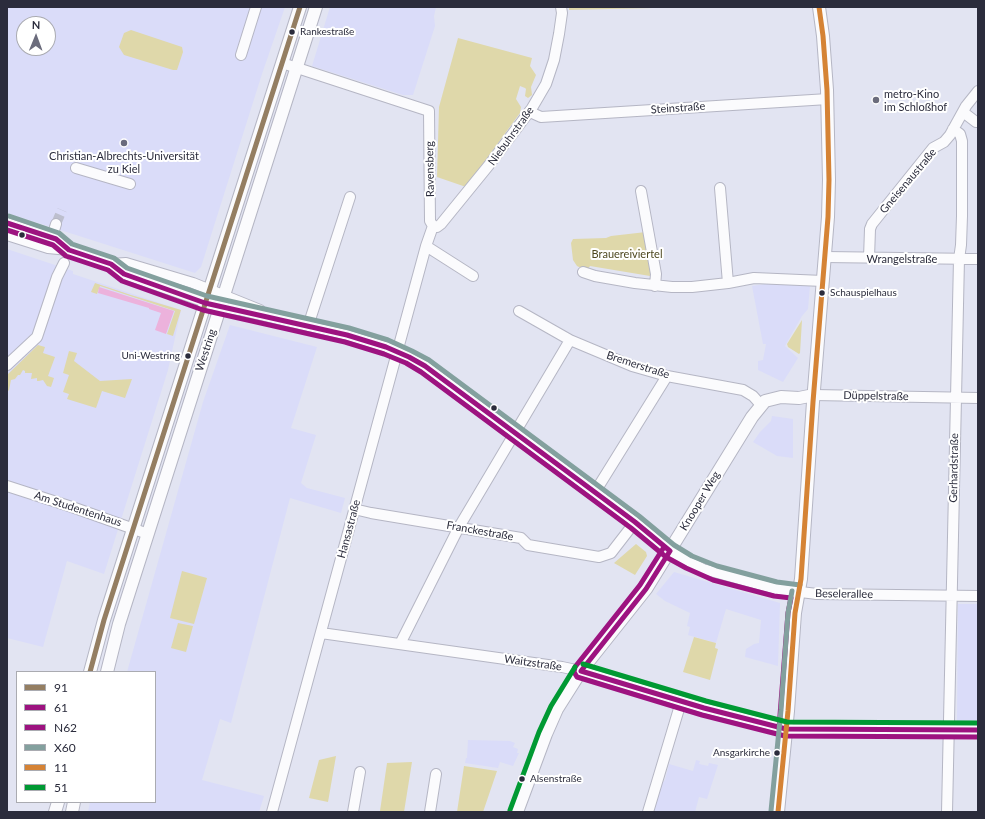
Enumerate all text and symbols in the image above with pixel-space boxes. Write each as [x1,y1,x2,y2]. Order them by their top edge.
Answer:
north arrow [16,16,56,56]
text: N [32,18,41,31]
place label: Rankestraße [300,26,354,38]
marker: Rankestraße [287,27,297,37]
place label: metro-Kino im Schloßhof [884,87,947,113]
marker: metro-Kino im Schloßhof [871,95,881,105]
street label: Steinstraße [650,100,706,116]
street label: Niebuhrstraße [485,104,537,168]
marker: Christian-Albrechts-Universität zu Kiel [119,138,129,148]
street label: Ravensberg [423,141,437,197]
street label: Gneisenaustraße [877,146,939,216]
place label: Christian-Albrechts-Universität zu Kiel [49,149,199,175]
unlabelled marker [17,230,27,240]
park label: Brauereiviertel [592,247,662,261]
street label: Wrangelstraße [867,252,937,266]
place label: Schauspielhaus [830,287,897,299]
marker: Schauspielhaus [817,288,827,298]
street label: Westring [193,327,219,373]
street label: Bremerstraße [605,349,671,381]
place label: Uni-Westring [121,350,180,362]
marker: Uni-Westring [183,351,193,361]
street label: Düppelstraße [843,389,909,403]
unlabelled marker [489,403,499,413]
street label: Gerhardstraße [947,433,961,503]
street label: Knooper Weg [677,469,723,533]
street label: Am Studentenhaus [32,489,124,529]
street label: Hansastraße [335,498,363,560]
street label: Franckestraße [445,519,515,543]
street label: Beselerallee [815,587,873,601]
street label: Waitzstraße [503,652,563,674]
legend [16,671,156,803]
text: 91 [54,680,68,695]
text: 61 [54,700,68,715]
text: N62 [54,720,77,735]
text: X60 [54,740,76,755]
place label: Ansgarkirche [713,747,770,759]
marker: Ansgarkirche [772,748,782,758]
text: 11 [54,760,68,775]
place label: Alsenstraße [530,773,582,785]
marker: Alsenstraße [517,774,527,784]
text: 51 [54,780,68,795]

